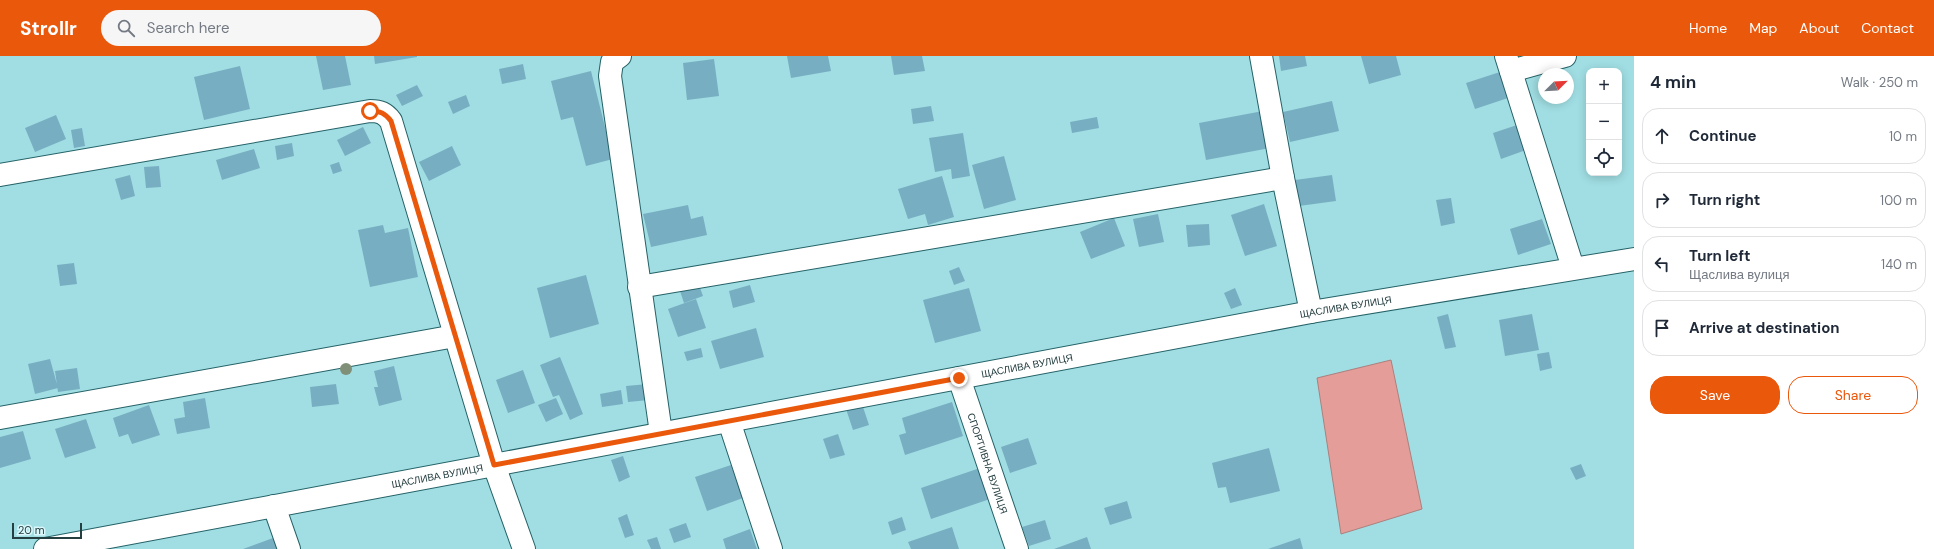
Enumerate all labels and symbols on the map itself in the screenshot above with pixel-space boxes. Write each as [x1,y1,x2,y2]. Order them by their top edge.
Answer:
north arrow [1538,68,1574,104]
route start [361,102,379,120]
street label: ЩАСЛИВА ВУЛИЦЯ [1299,293,1393,321]
street label: ЩАСЛИВА ВУЛИЦЯ [980,351,1074,381]
route end [950,369,968,387]
street label: СПОРТИВНА ВУЛИЦЯ [964,411,1011,516]
street label: ЩАСЛИВА ВУЛИЦЯ [390,461,484,491]
scale bar [12,521,82,540]

